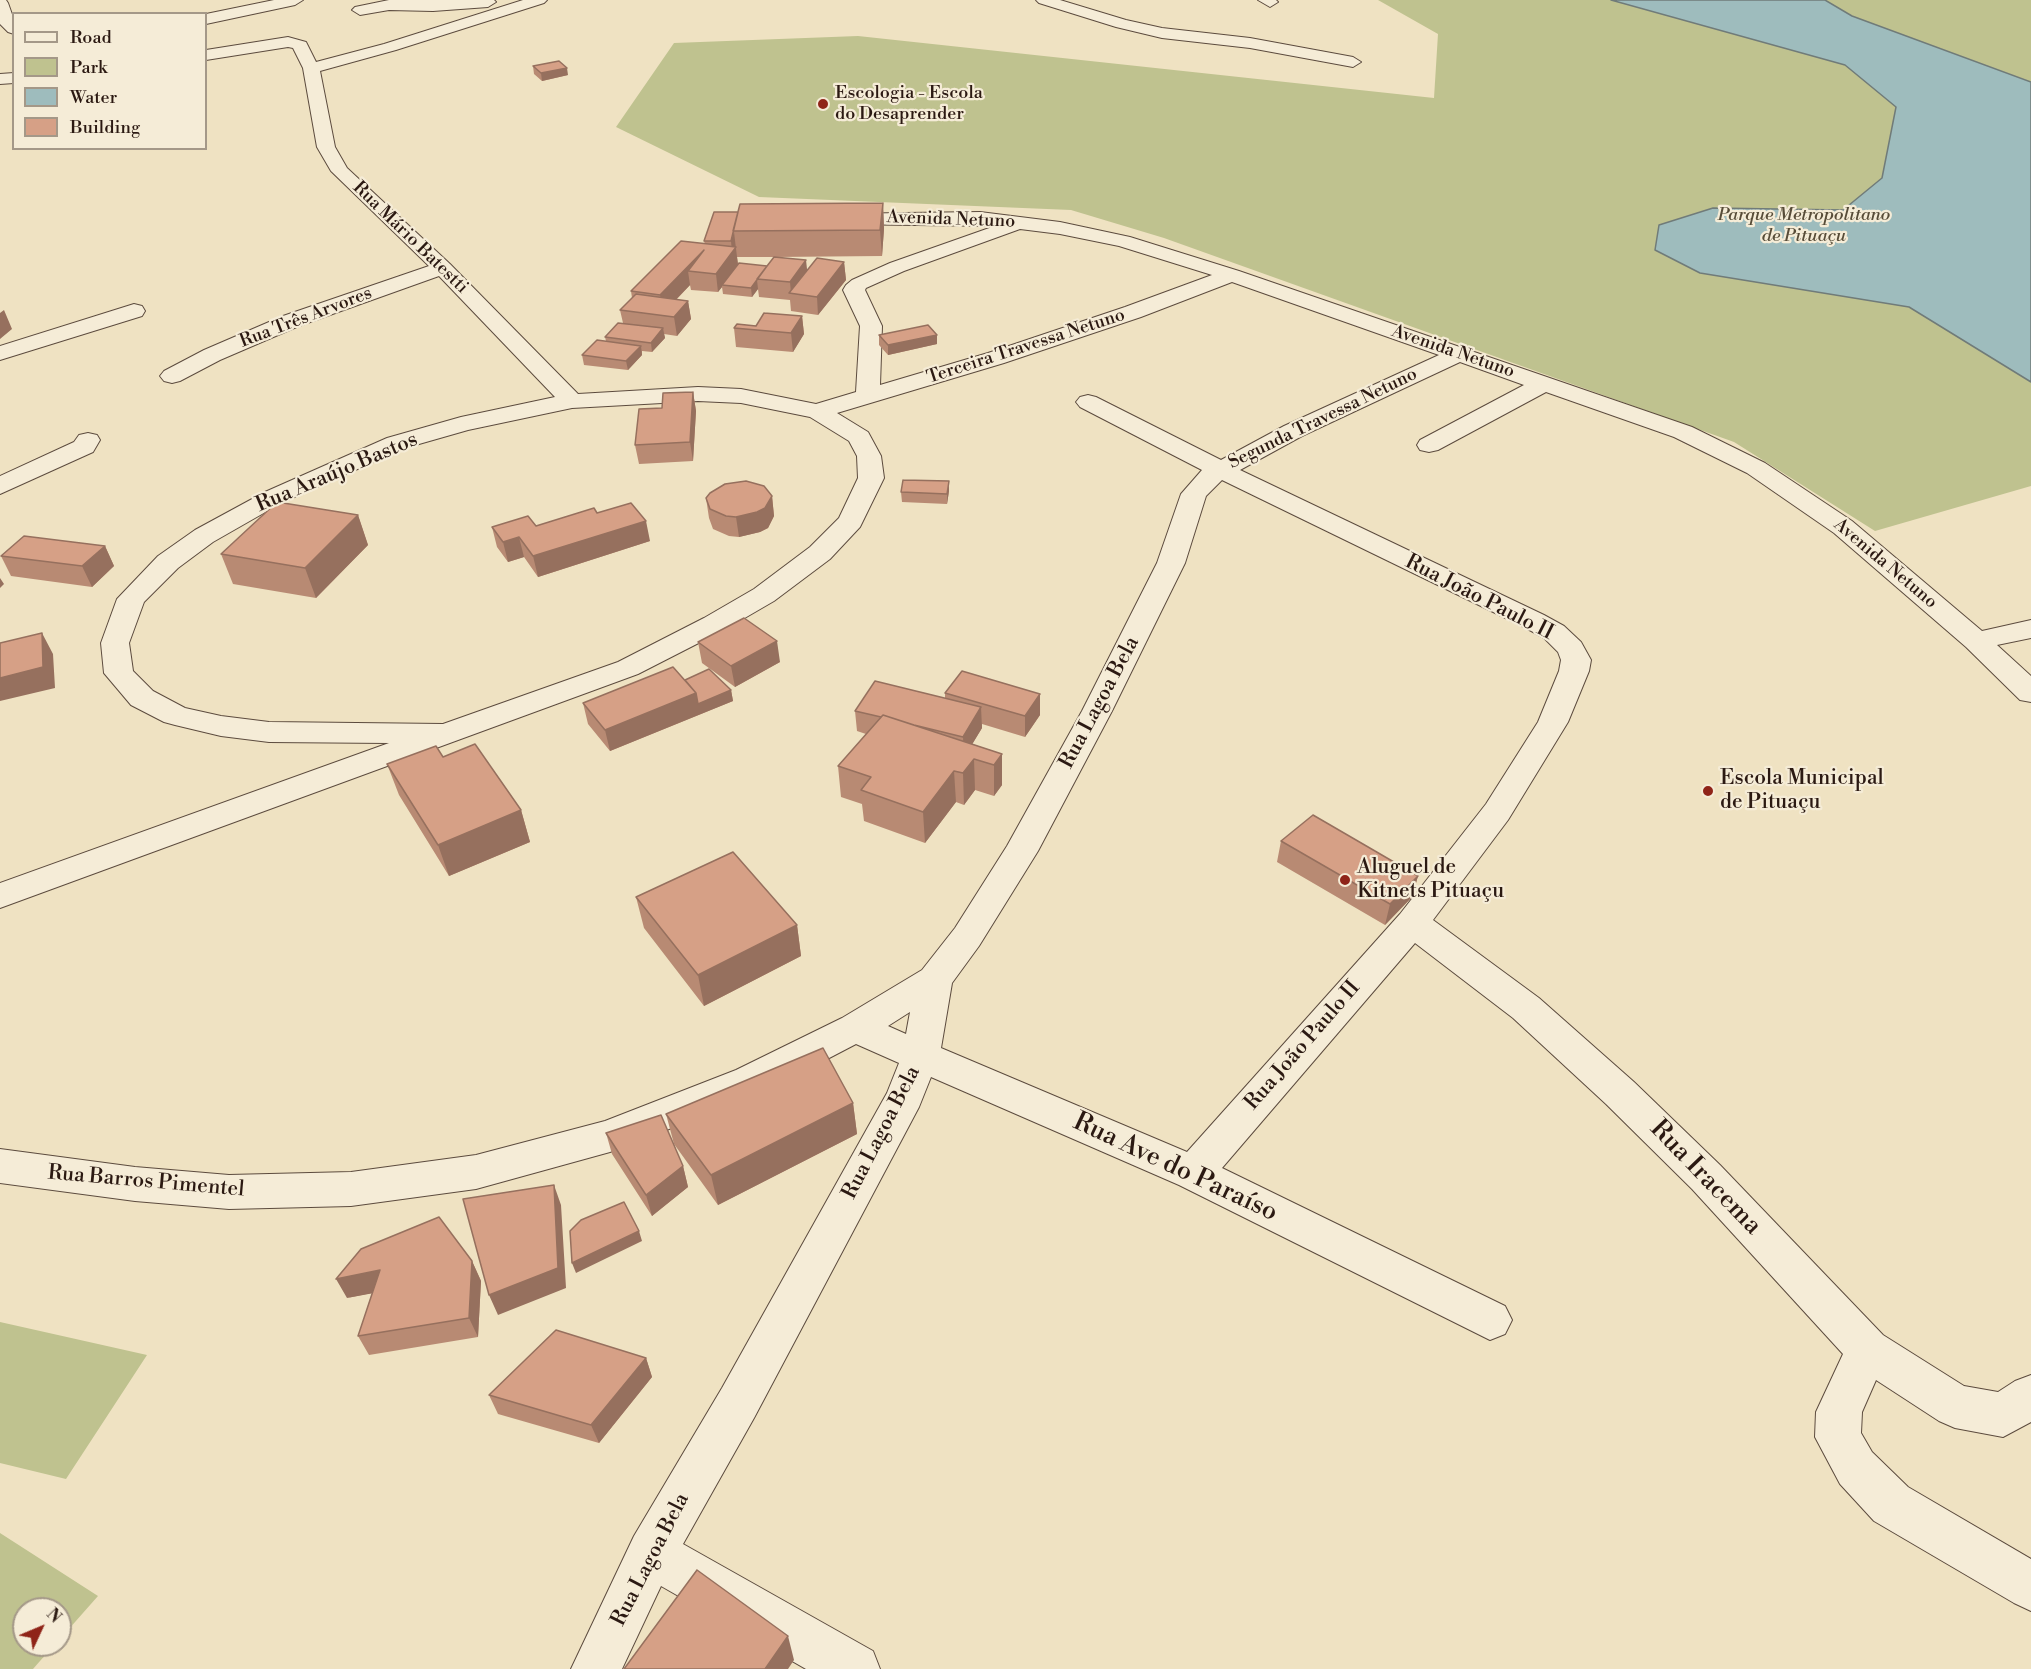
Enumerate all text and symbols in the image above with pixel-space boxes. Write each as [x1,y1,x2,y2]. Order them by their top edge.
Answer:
legend [12,12,207,150]
text: Road [70,26,112,49]
text: Park [70,56,107,79]
place label: Escologia - Escola do Desaprender [835,83,983,125]
text: Water [70,86,117,109]
marker: Escologia - Escola do Desaprender [816,97,830,111]
text: Building [70,116,140,139]
street label: Rua Mário Batestti [348,177,472,299]
park label: Parque Metropolitano de Pituaçu [1718,205,1890,248]
street label: Avenida Netuno [886,207,1016,233]
street label: Rua Três Arvores [237,283,375,353]
street label: Terceira Travessa Netuno [924,305,1128,389]
street label: Avenida Netuno [1389,321,1517,383]
street label: Segunda Travessa Netuno [1225,364,1421,474]
street label: Rua Araújo Bastos [252,428,422,518]
street label: Avenida Netuno [1829,514,1941,614]
street label: Rua João Paulo II [1401,550,1557,646]
street label: Rua Lagoa Bela [1055,633,1145,773]
place label: Escola Municipal de Pituaçu [1720,766,1884,816]
marker: Escola Municipal de Pituaçu [1701,784,1715,798]
place label: Aluguel de Kitnets Pituaçu [1357,855,1504,905]
marker: Aluguel de Kitnets Pituaçu [1338,873,1352,887]
street label: Rua João Paulo II [1240,976,1366,1116]
street label: Rua Lagoa Bela [838,1062,926,1204]
street label: Rua Ave do Paraíso [1068,1107,1282,1229]
street label: Rua Iracema [1643,1114,1767,1242]
street label: Rua Barros Pimentel [47,1161,245,1203]
street label: Rua Lagoa Bela [607,1489,695,1631]
north arrow [12,1597,72,1657]
text: N [42,1604,65,1627]

